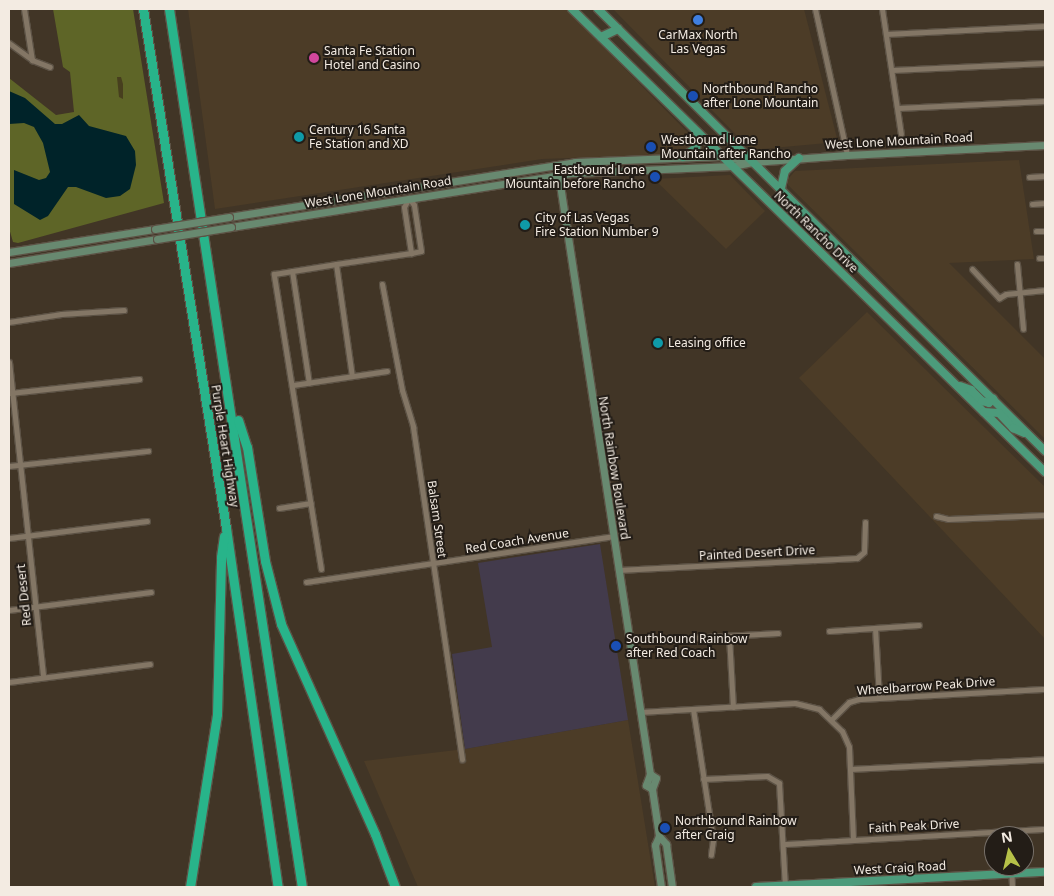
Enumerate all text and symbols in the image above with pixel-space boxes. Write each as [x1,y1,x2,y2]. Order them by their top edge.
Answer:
marker: CarMax North Las Vegas [692,14,704,26]
place label: CarMax North Las Vegas [658,28,738,56]
place label: Santa Fe Station Hotel and Casino [324,44,420,72]
marker: Santa Fe Station Hotel and Casino [308,52,320,64]
place label: Northbound Rancho after Lone Mountain [703,82,818,110]
marker: Northbound Rancho after Lone Mountain [687,90,699,102]
place label: Century 16 Santa Fe Station and XD [309,123,408,151]
street label: West Lone Mountain Road [825,130,973,152]
marker: Century 16 Santa Fe Station and XD [293,131,305,143]
place label: Westbound Lone Mountain after Rancho [661,133,791,161]
marker: Westbound Lone Mountain after Rancho [645,141,657,153]
place label: Eastbound Lone Mountain before Rancho [505,163,645,191]
marker: Eastbound Lone Mountain before Rancho [649,171,661,183]
street label: West Lone Mountain Road [304,173,452,211]
street label: North Rancho Drive [771,188,861,276]
place label: City of Las Vegas Fire Station Number 9 [535,211,659,239]
marker: City of Las Vegas Fire Station Number 9 [519,219,531,231]
place label: Leasing office [668,336,746,350]
marker: Leasing office [652,337,664,349]
street label: Purple Heart Highway [208,384,242,508]
street label: North Rainbow Boulevard [596,395,632,541]
street label: Balsam Street [424,479,450,559]
street label: Red Coach Avenue [464,526,570,556]
street label: Painted Desert Drive [699,543,815,563]
street label: Red Desert [14,563,34,627]
place label: Southbound Rainbow after Red Coach [626,632,748,660]
marker: Southbound Rainbow after Red Coach [610,640,622,652]
street label: Wheelbarrow Peak Drive [856,674,996,698]
place label: Northbound Rainbow after Craig [675,814,797,842]
street label: Faith Peak Drive [868,816,960,836]
marker: Northbound Rainbow after Craig [659,822,671,834]
north arrow [984,826,1034,876]
text: N [1000,826,1014,847]
street label: West Craig Road [854,858,946,878]

